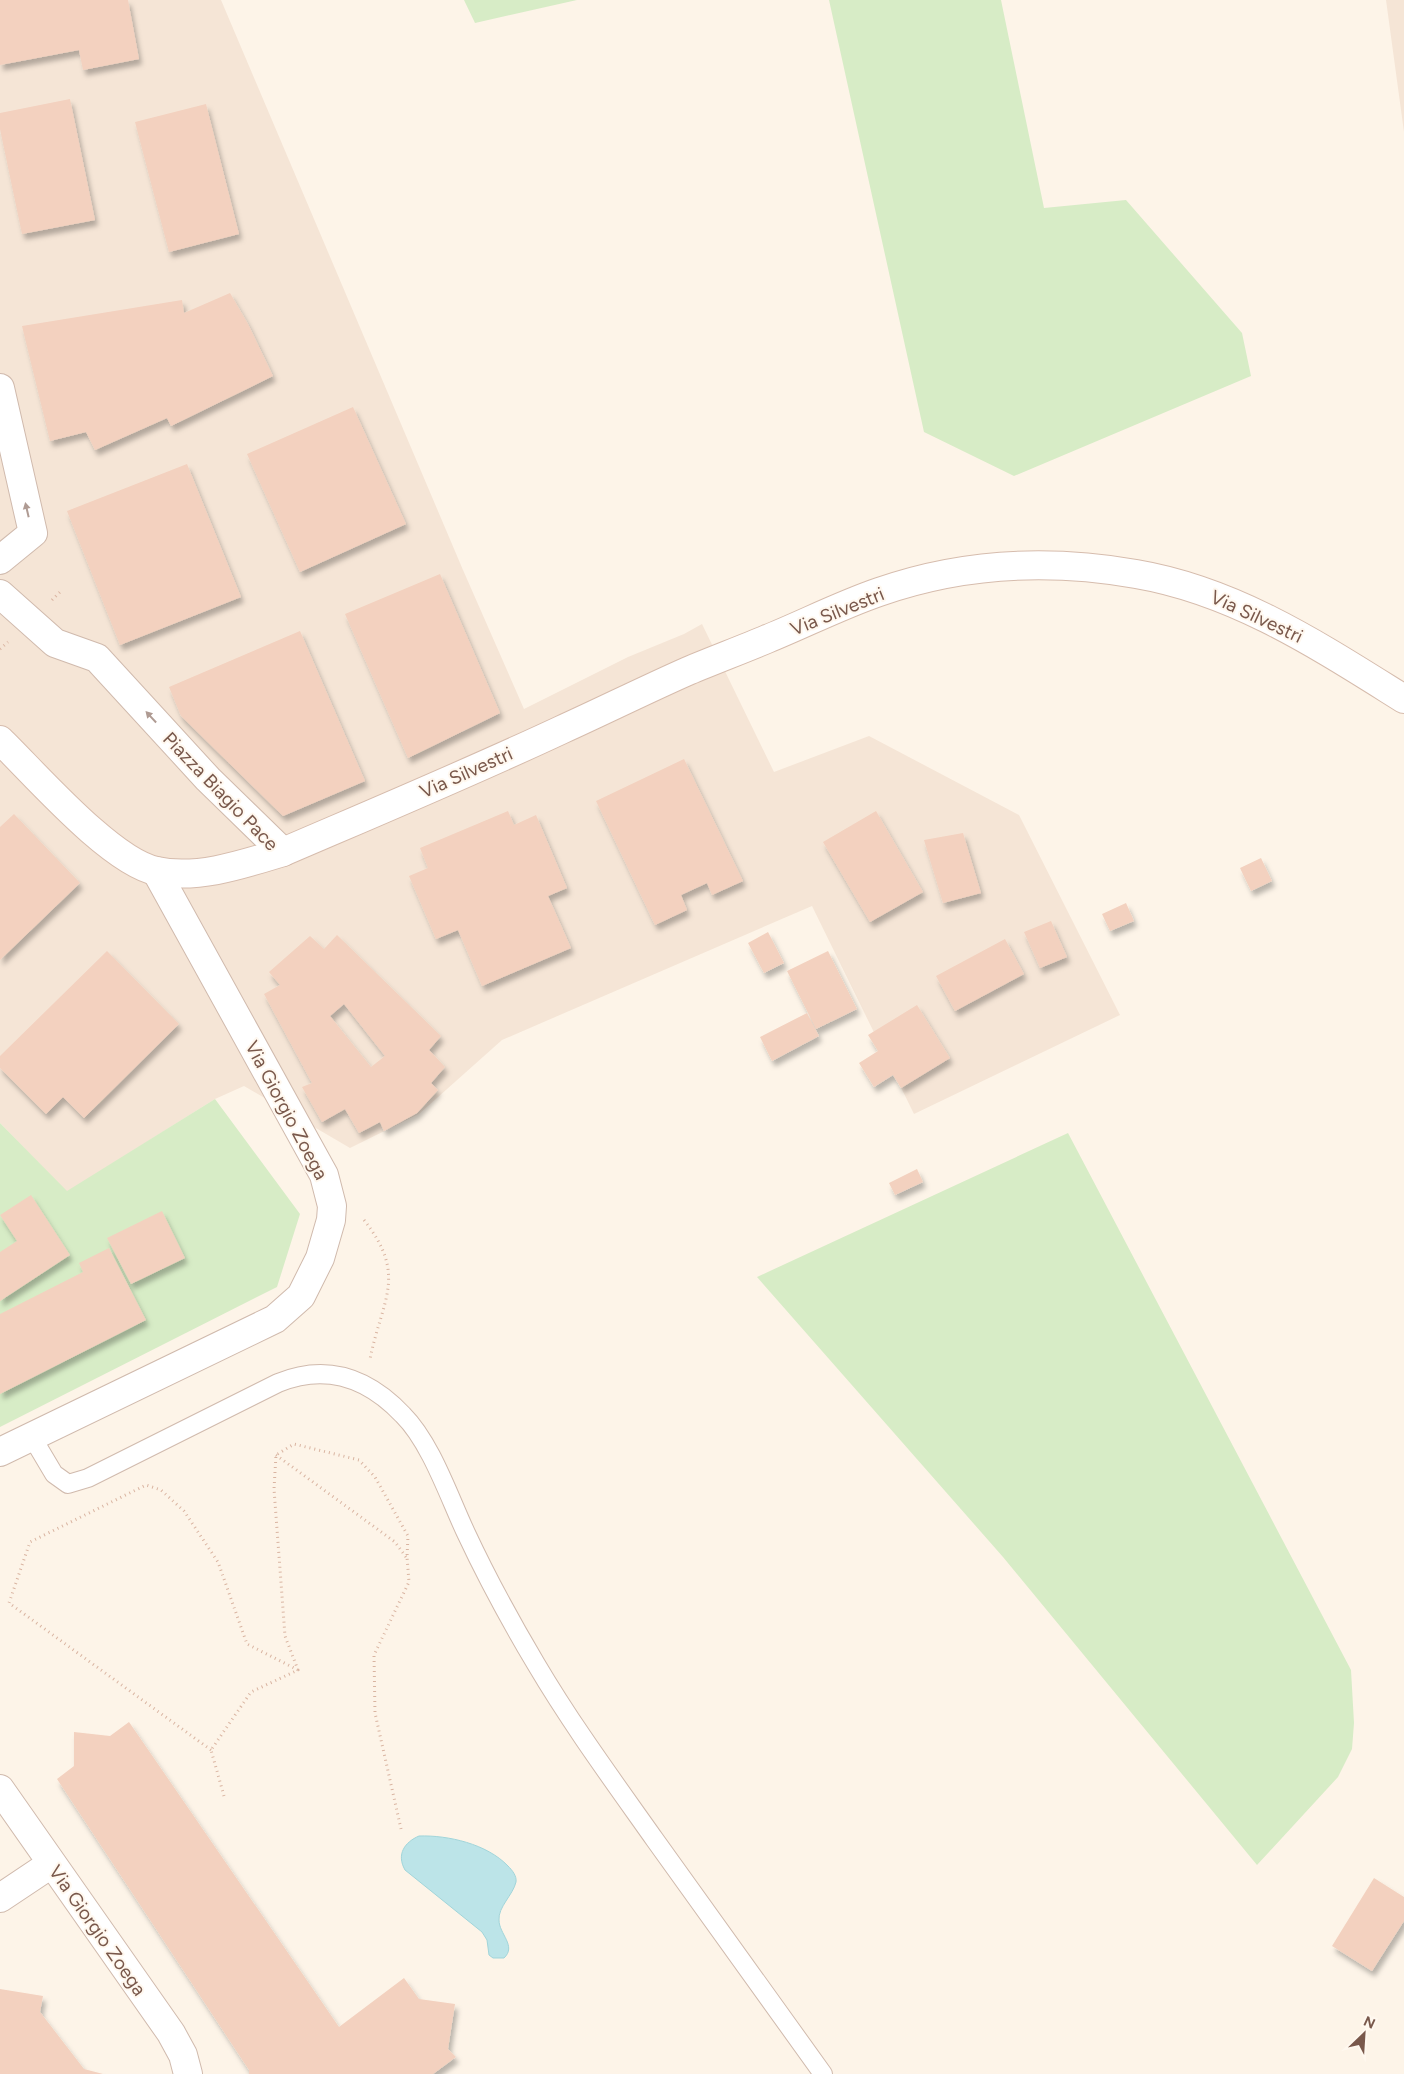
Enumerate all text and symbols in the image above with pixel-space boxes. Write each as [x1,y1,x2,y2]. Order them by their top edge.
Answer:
one-way arrow [23,502,31,517]
street label: Via Silvestri [787,582,887,641]
street label: Via Silvestri [1207,585,1307,648]
one-way arrow [145,712,157,724]
street label: Piazza Biagio Pace [158,727,283,856]
street label: Via Silvestri [416,742,516,803]
street label: Via Giorgio Zoega [240,1037,333,1184]
street label: Via Giorgio Zoega [44,1861,151,2000]
north arrow [1339,2009,1389,2059]
text: N [1361,2013,1378,2033]

